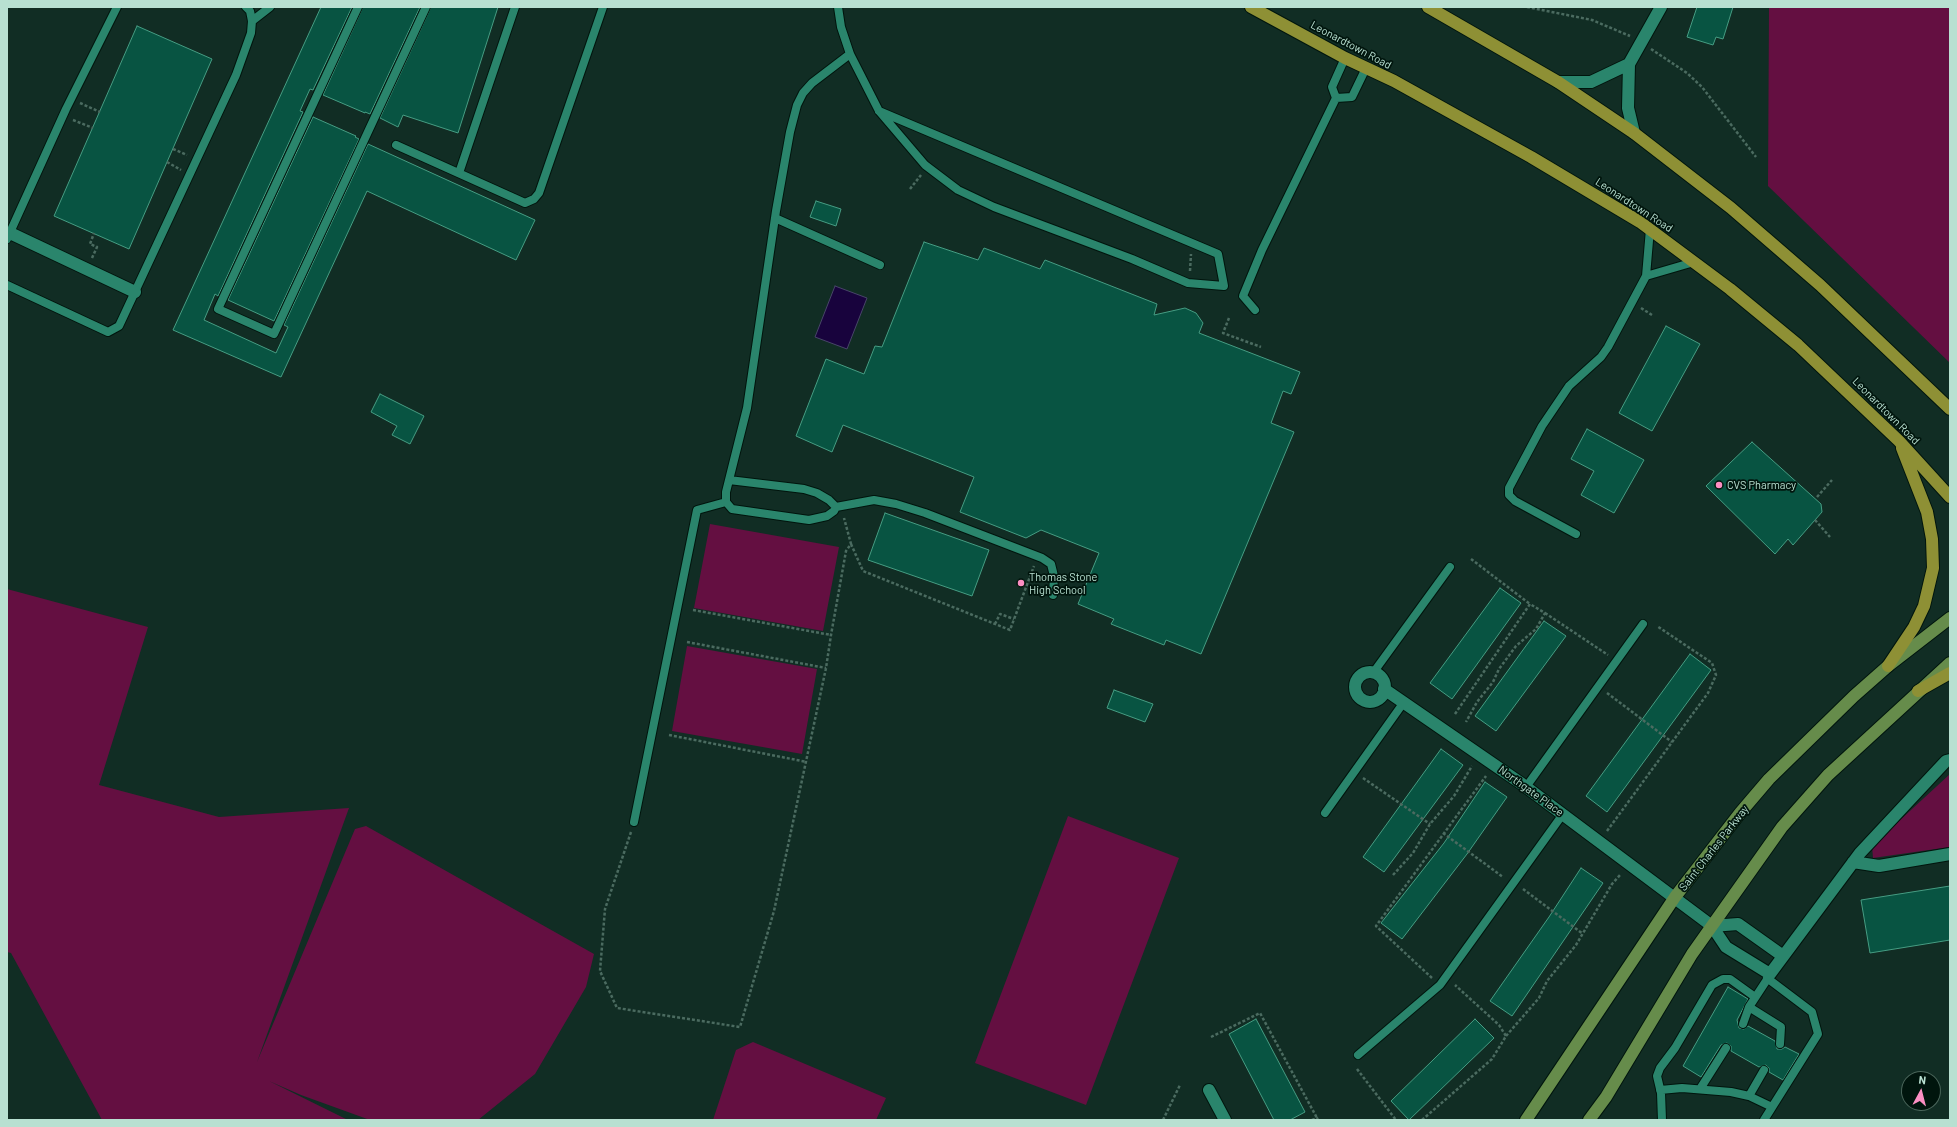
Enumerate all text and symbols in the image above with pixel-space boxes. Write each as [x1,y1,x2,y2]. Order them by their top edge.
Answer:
street label: Leonardtown Road [1308,18,1394,72]
street label: Leonardtown Road [1593,175,1675,235]
street label: Leonardtown Road [1850,375,1922,447]
place label: CVS Pharmacy [1727,478,1796,492]
marker: CVS Pharmacy [1714,480,1724,490]
place label: Thomas Stone High School [1029,570,1097,596]
marker: Thomas Stone High School [1016,578,1026,588]
street label: Northgate Place [1496,763,1566,819]
street label: Saint Charles Parkway [1676,803,1752,893]
north arrow [1901,1071,1941,1111]
text: N [1918,1073,1927,1086]

